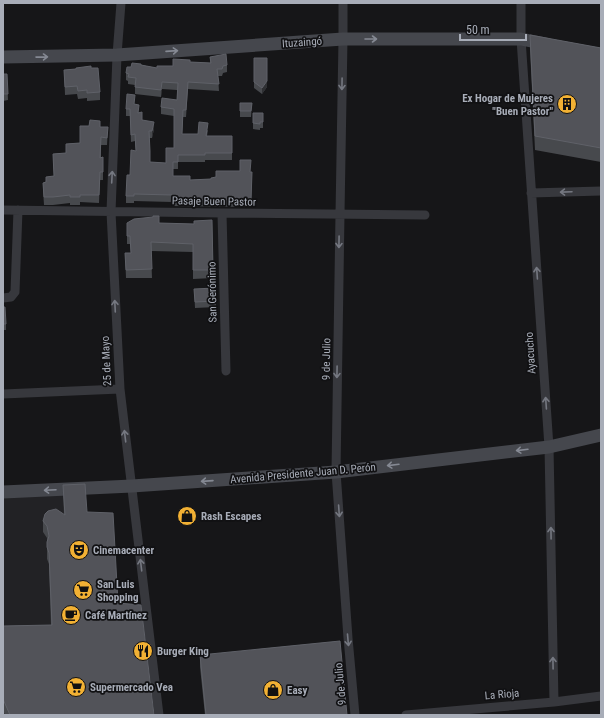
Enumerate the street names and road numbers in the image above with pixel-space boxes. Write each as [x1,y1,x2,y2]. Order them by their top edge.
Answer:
street label: Ituzaingó [282,35,323,50]
street label: Pasaje Buen Pastor [172,194,257,209]
street label: San Gerónimo [205,261,220,323]
street label: Ayacucho [523,331,538,374]
street label: 25 de Mayo [99,335,114,386]
street label: 9 de Julio [320,337,333,380]
street label: Avenida Presidente Juan D. Perón [230,461,376,486]
street label: 9 de Julio [332,662,349,706]
street label: La Rioja [484,687,520,702]

